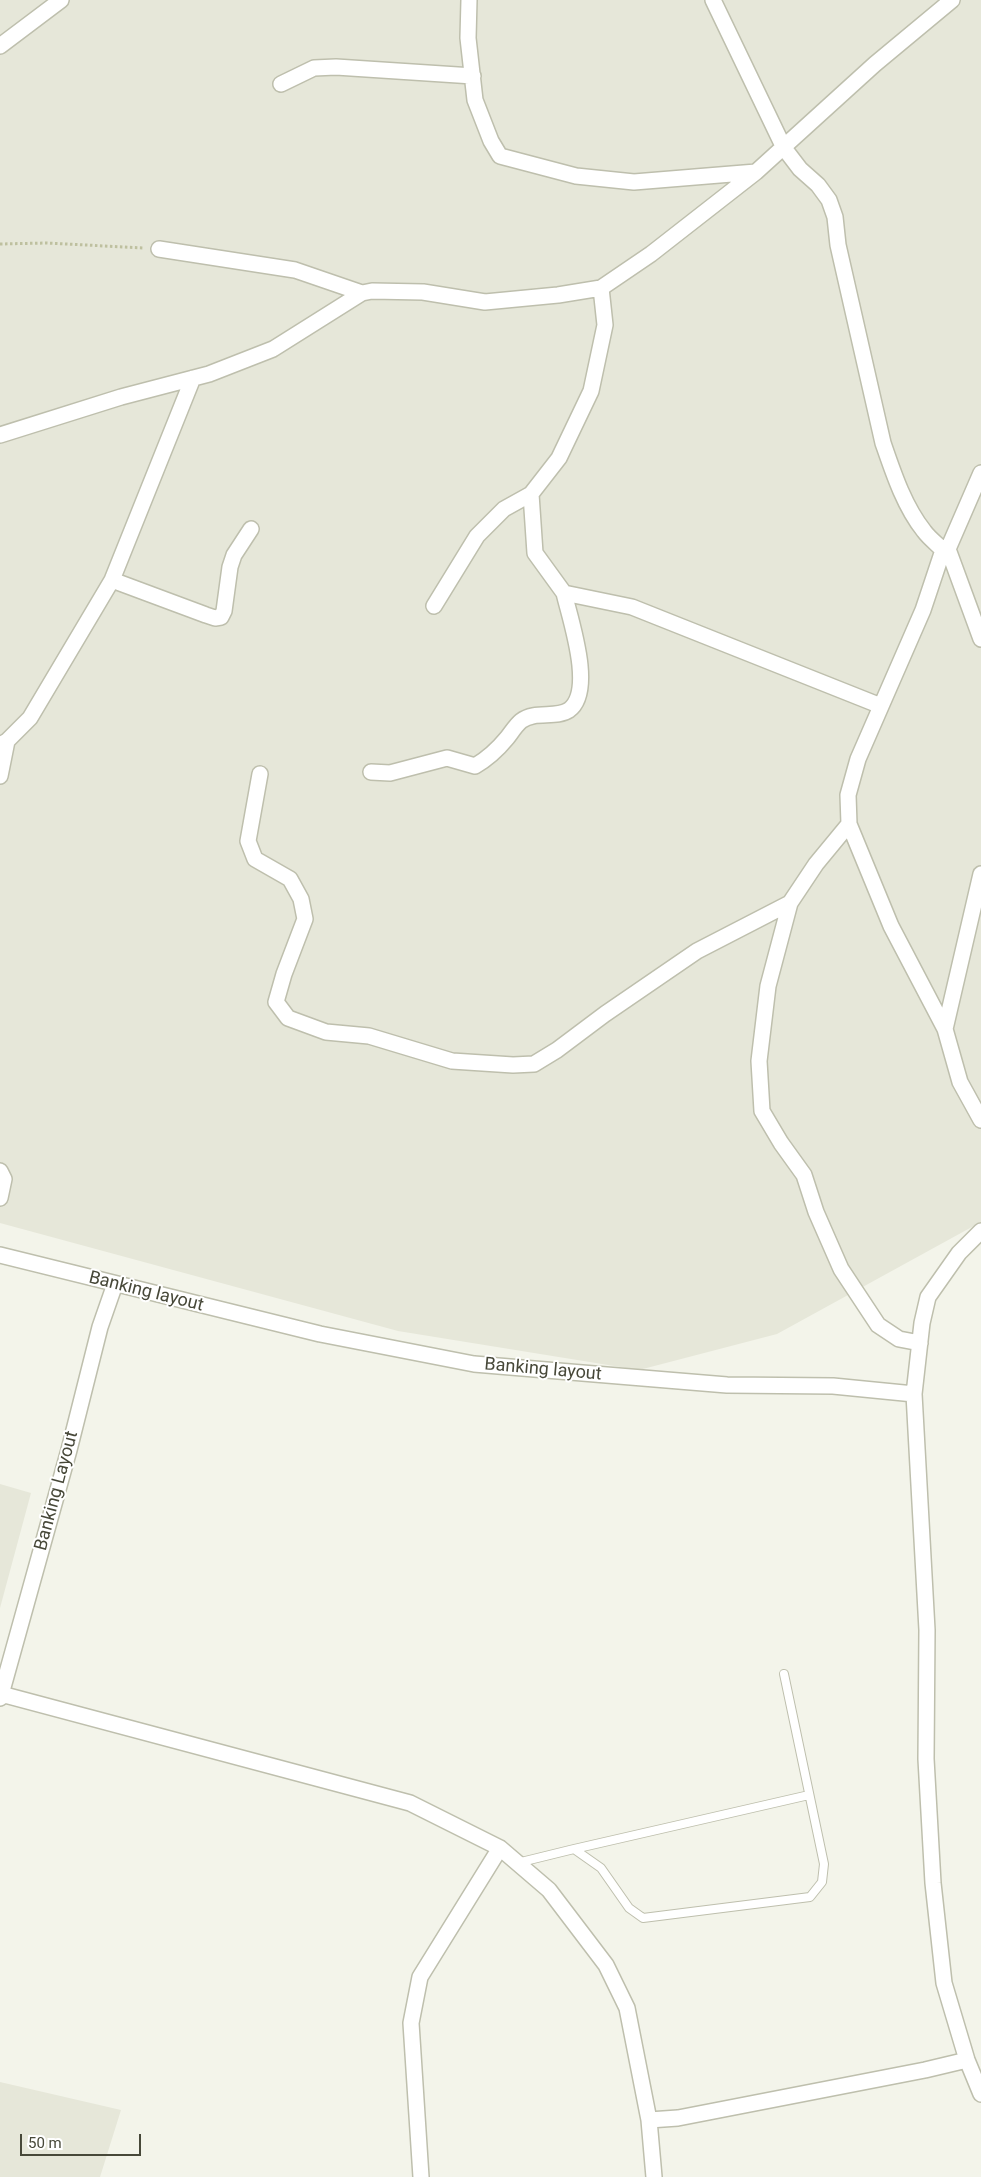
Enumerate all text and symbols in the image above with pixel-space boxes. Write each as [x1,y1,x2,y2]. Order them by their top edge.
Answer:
street label: Banking layout [86,1267,206,1317]
street label: Banking layout [484,1354,602,1386]
street label: Banking Layout [31,1429,83,1553]
scale bar [22,2124,144,2156]
text: 50 m [28,2134,62,2152]

